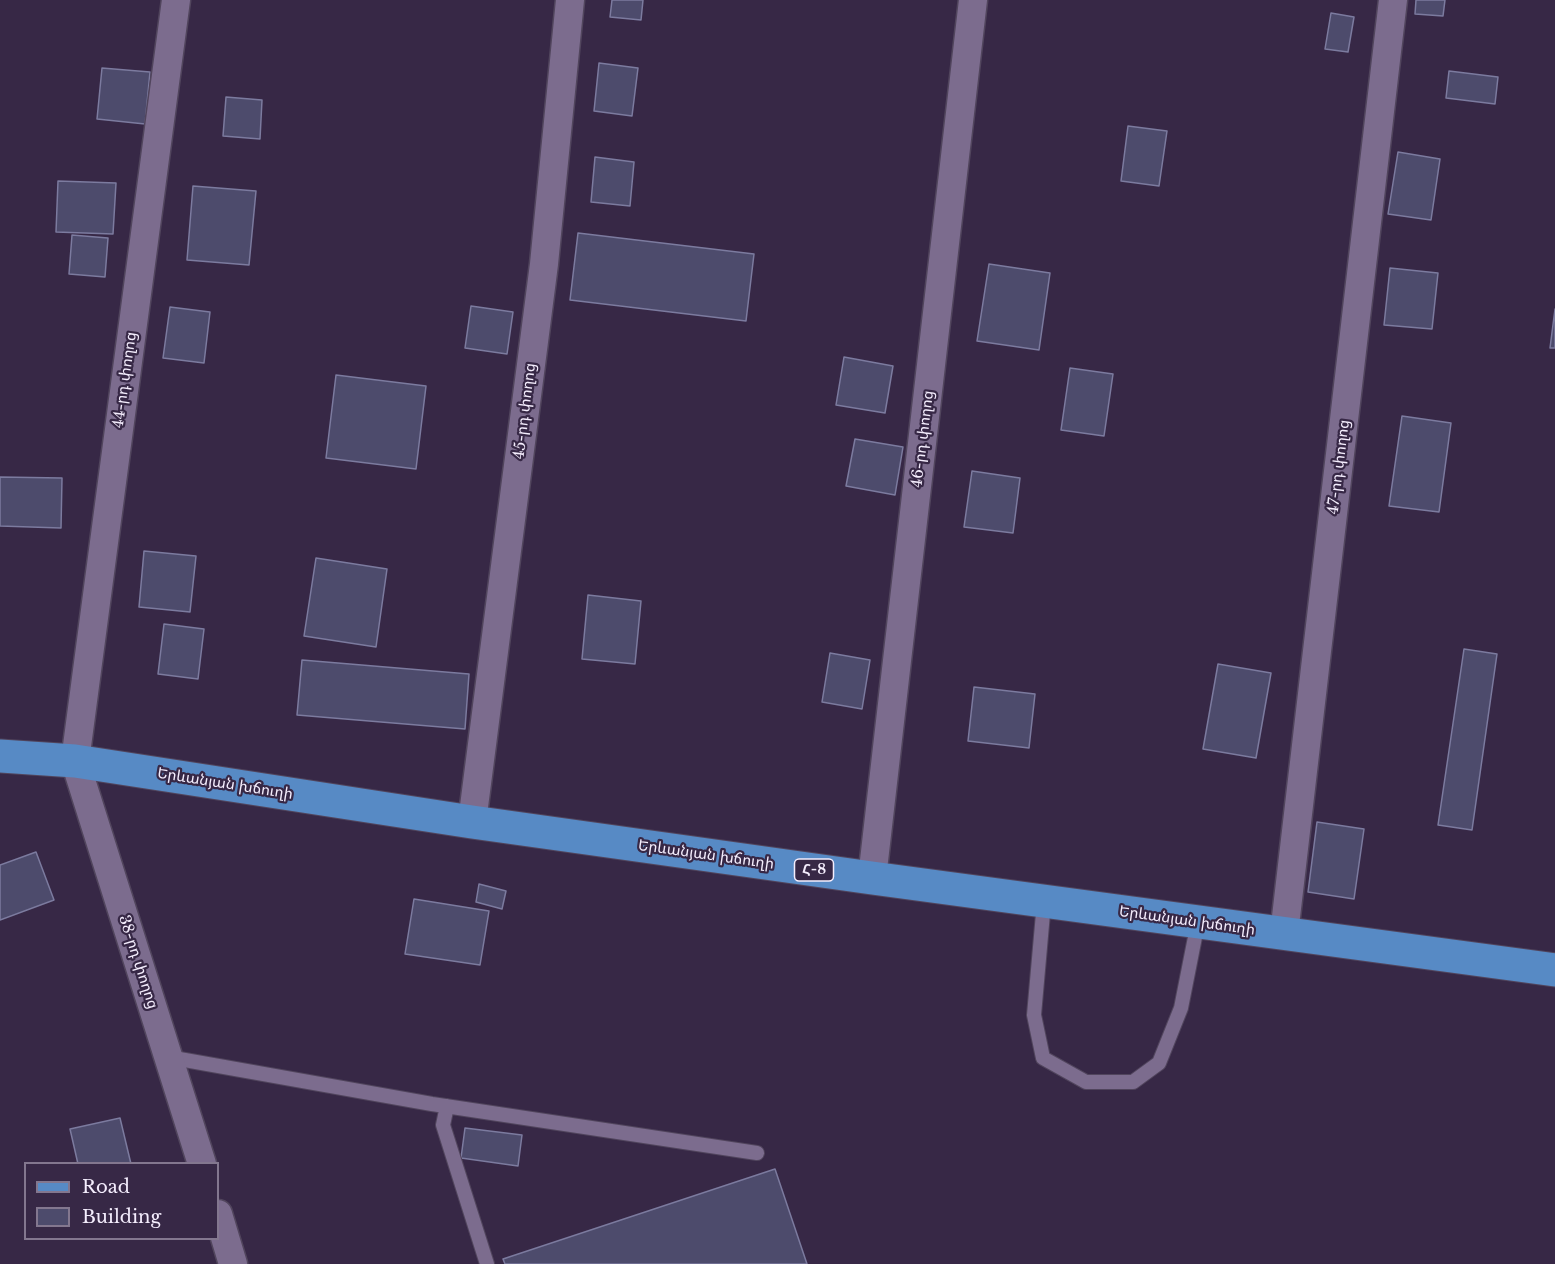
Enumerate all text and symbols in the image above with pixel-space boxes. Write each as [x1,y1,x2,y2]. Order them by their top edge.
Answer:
street label: 44-րդ փողոց [109,331,141,429]
street label: 45-րդ փողոց [510,362,540,460]
street label: 46-րդ փողոց [908,389,938,489]
street label: 47-րդ փողոց [1324,419,1354,515]
street label: Երևանյան խճուղի [156,764,294,804]
street label: Երևանյան խճուղի [637,837,775,873]
road number: Հ-8 [794,859,834,881]
street label: Երևանյան խճուղի [1118,903,1256,939]
street label: 38-րդ փողոց [114,913,162,1011]
legend [24,1162,219,1240]
text: Road [82,1176,130,1198]
text: Building [82,1206,161,1228]

